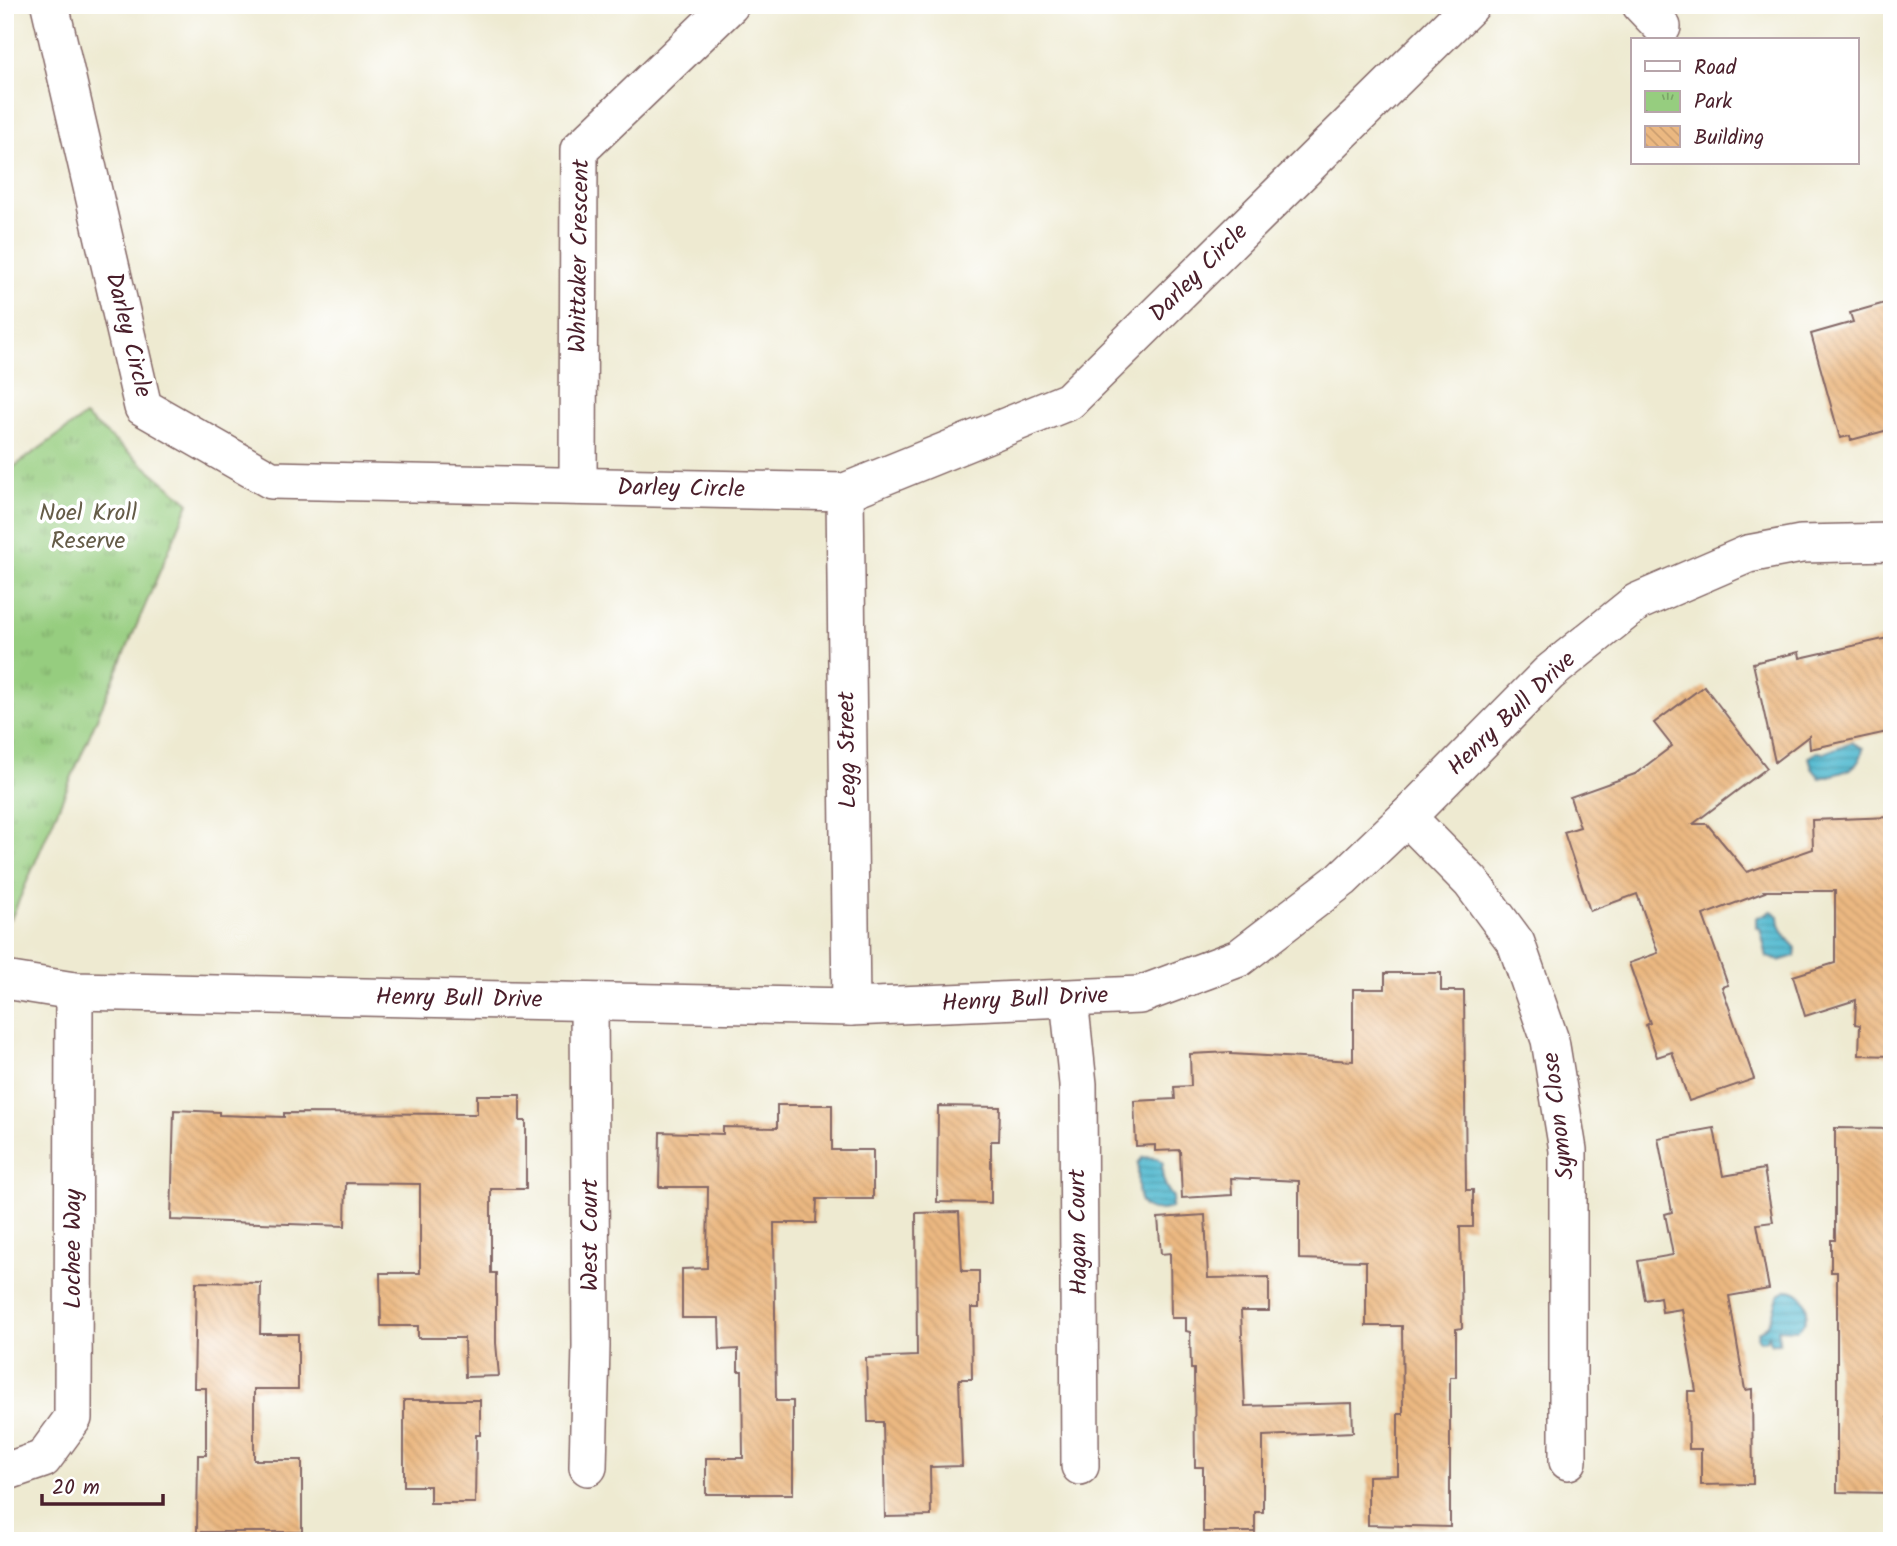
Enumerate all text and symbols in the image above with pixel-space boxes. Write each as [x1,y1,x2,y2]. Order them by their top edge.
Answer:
legend [1631,38,1858,164]
text: Road [1694,52,1737,85]
text: Park [1694,86,1732,119]
text: Building [1694,122,1764,155]
street label: Whittaker Crescent [559,158,601,353]
street label: Darley Circle [1140,214,1258,332]
street label: Darley Circle [94,268,162,402]
street label: Darley Circle [617,468,745,510]
park label: Noel Kroll Reserve [39,494,137,561]
street label: Henry Bull Drive [1438,642,1586,786]
street label: Legg Street [827,690,869,809]
street label: Henry Bull Drive [941,976,1109,1024]
street label: Henry Bull Drive [375,978,543,1020]
street label: Symon Close [1532,1050,1586,1182]
street label: Hagan Court [1058,1168,1100,1296]
street label: West Court [571,1178,610,1291]
street label: Lochee Way [54,1188,93,1309]
scale bar [42,1462,163,1506]
text: 20 m [52,1472,100,1505]

